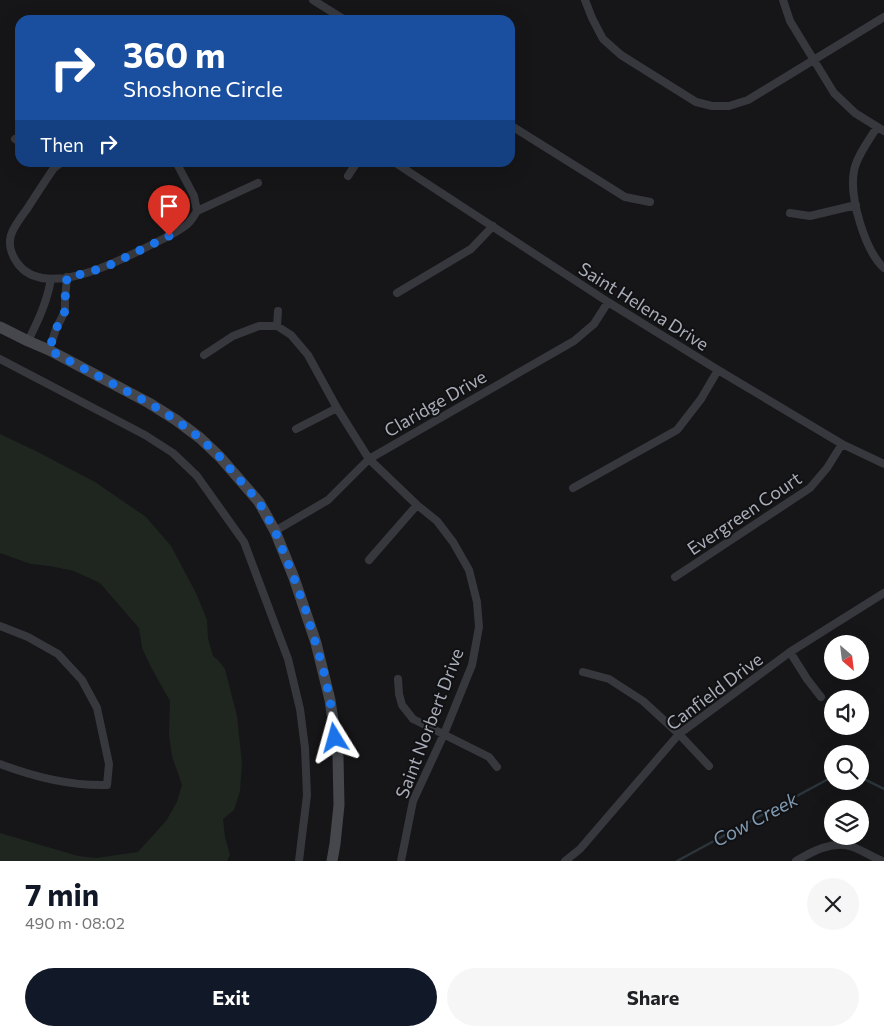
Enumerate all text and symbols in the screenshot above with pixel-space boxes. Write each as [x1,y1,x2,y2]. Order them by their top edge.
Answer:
text: 360 m [123,32,225,75]
icon: right [40,35,105,100]
text: Shoshone Circle [123,75,283,102]
icon: right [94,130,122,158]
text: Then [40,133,84,156]
pin [148,185,190,236]
icon: arrive [155,192,183,220]
street label: Saint Helena Drive [575,257,713,355]
street label: Claridge Drive [380,365,490,441]
street label: Evergreen Court [683,467,805,559]
north arrow [824,635,869,680]
map controls [824,635,869,845]
street label: Saint Norbert Drive [390,645,468,801]
street label: Canfield Drive [661,648,767,734]
button: sound [824,690,869,735]
position arrow [308,711,360,763]
button: search [824,745,869,790]
water label: Cow Creek [708,787,802,851]
button: layers [824,800,869,845]
text: 7 min [25,875,99,912]
button: close [807,878,859,930]
text: 490 m · 08:02 [25,913,125,932]
button: Exit [25,968,437,1026]
button: Share [447,968,859,1026]

